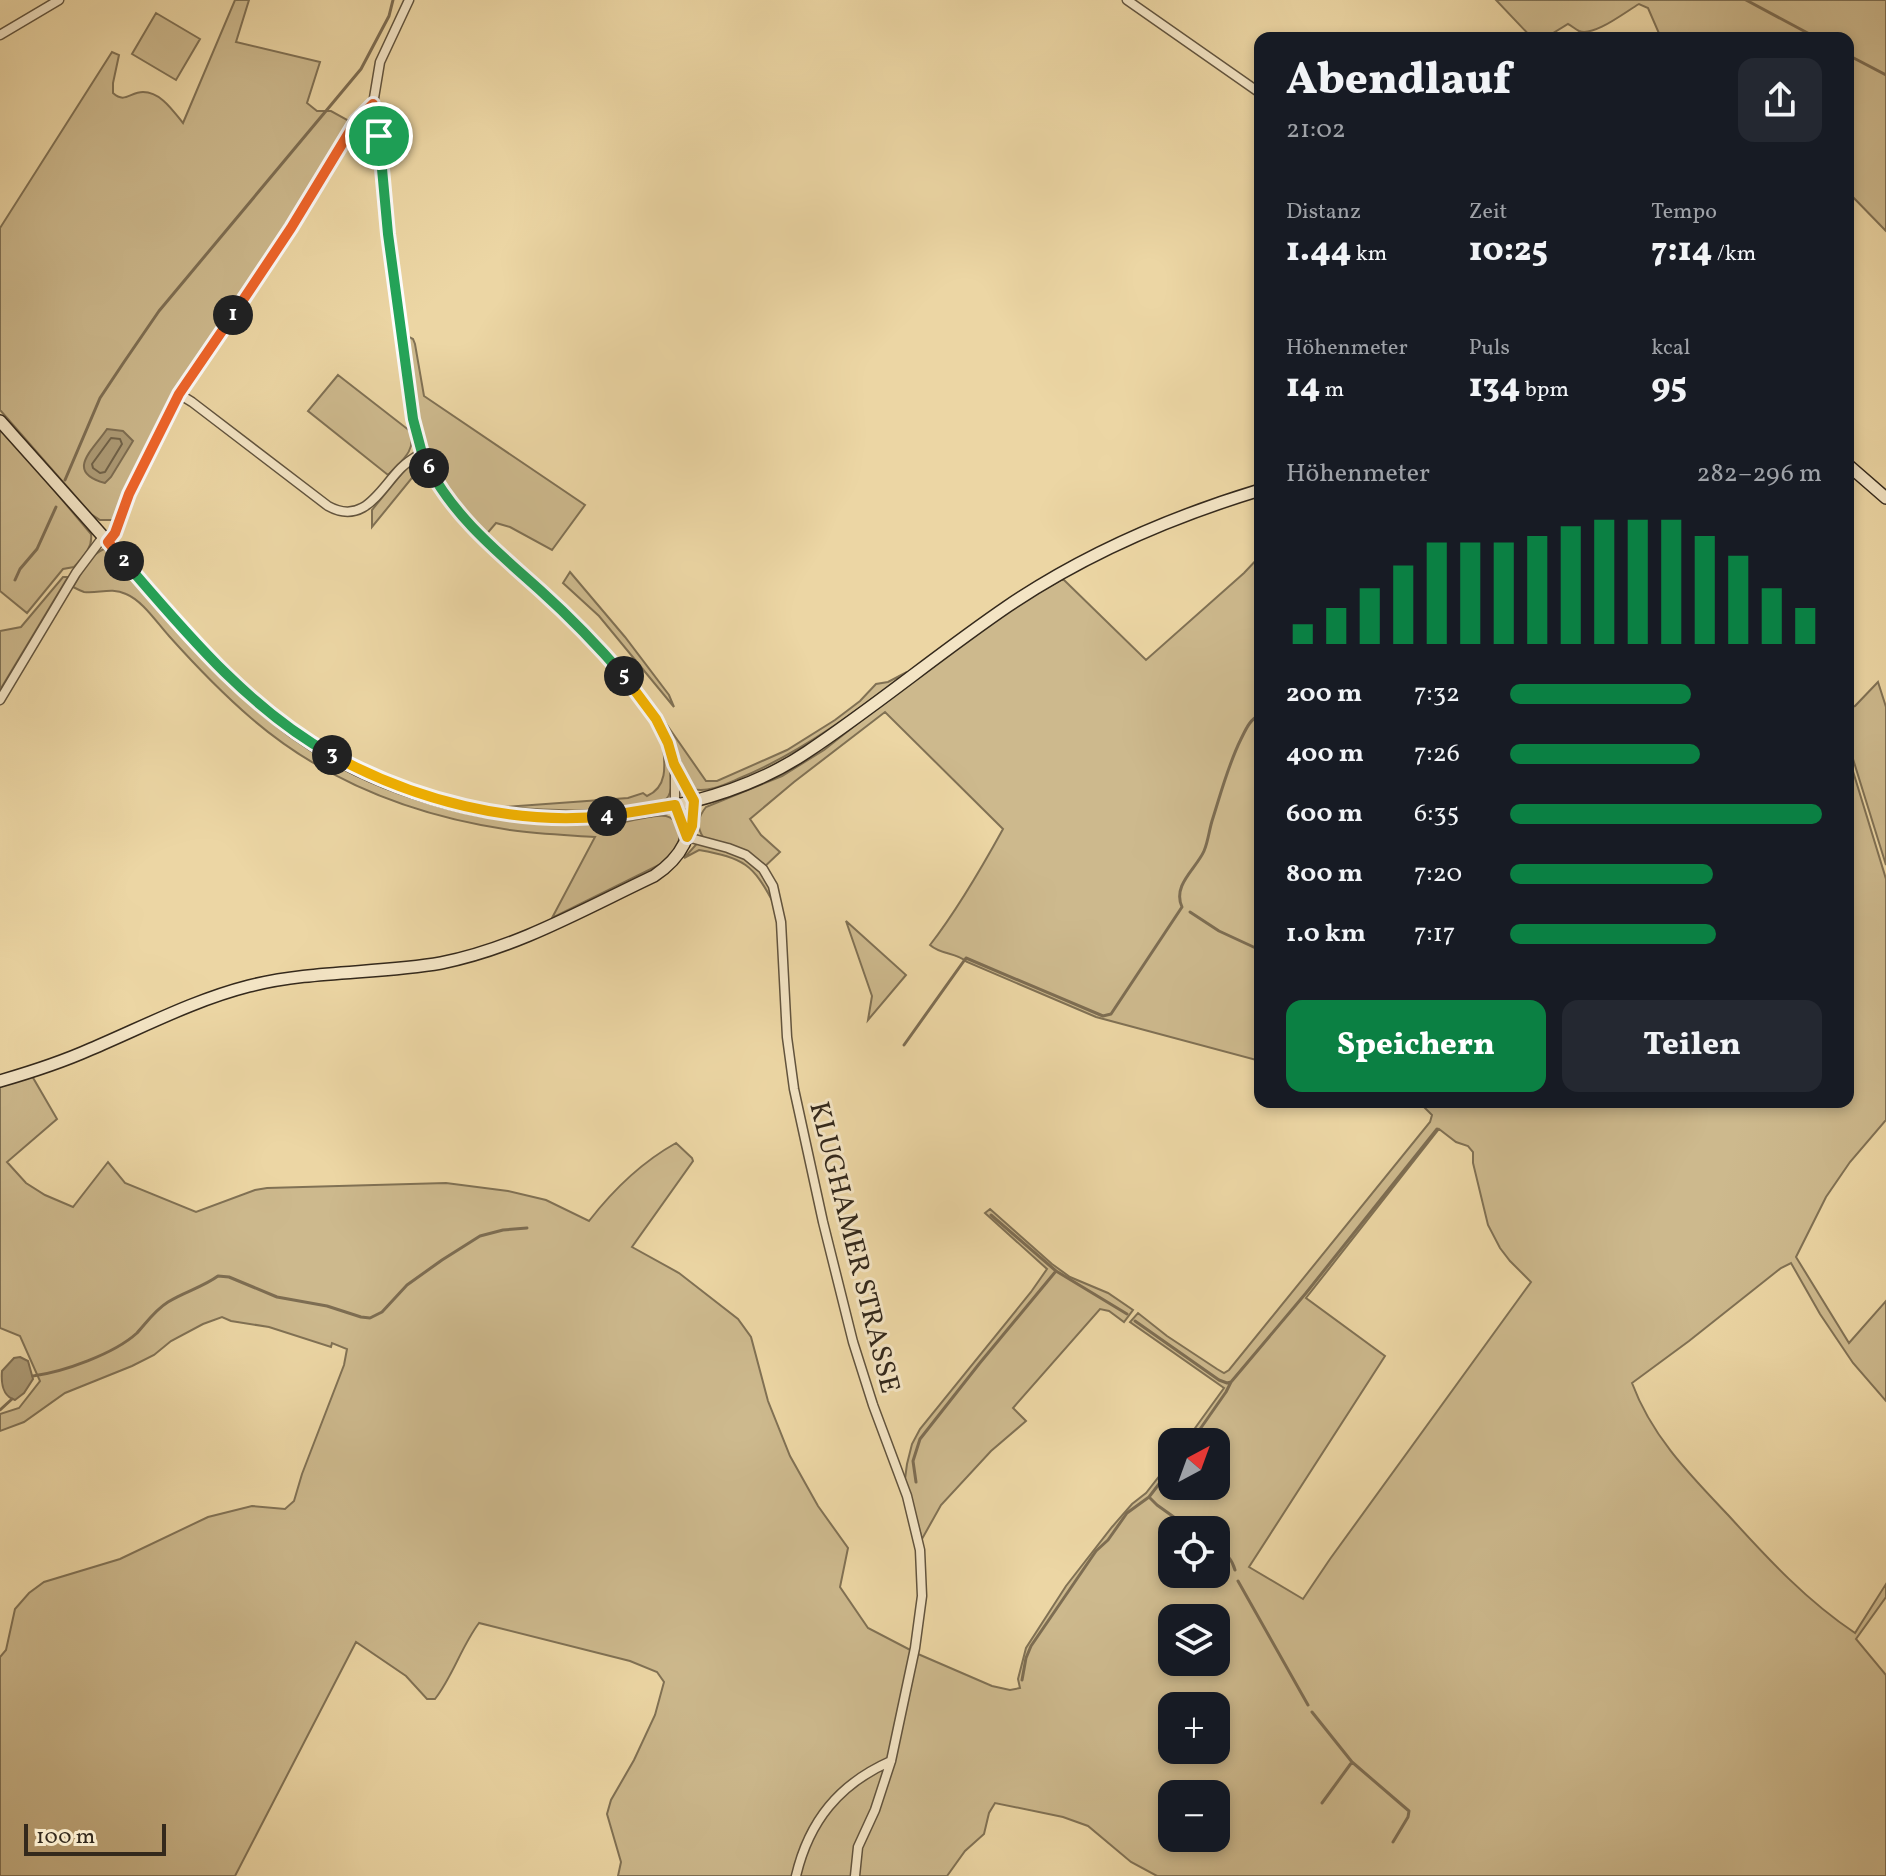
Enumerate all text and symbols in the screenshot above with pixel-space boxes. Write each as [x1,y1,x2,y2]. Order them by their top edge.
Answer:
text: Abendlauf [1286,51,1511,112]
button: share [1738,58,1822,142]
pin [345,102,413,170]
text: 21:02 [1286,112,1346,148]
icon: arrive [357,114,401,158]
text: Distanz [1286,197,1361,228]
text: Zeit [1469,197,1507,228]
text: Tempo [1651,197,1717,228]
text: 1.44 [1286,228,1351,275]
text: 10:25 [1469,228,1548,275]
text: 7:14 [1651,228,1712,275]
text: km [1351,239,1387,270]
text: /km [1712,239,1756,270]
pin: 1 [213,295,253,335]
text: 1 [229,299,237,330]
text: Höhenmeter [1286,333,1408,364]
text: Puls [1469,333,1510,364]
text: kcal [1651,333,1690,364]
text: 14 [1286,364,1320,411]
text: 134 [1469,364,1520,411]
text: 95 [1651,364,1687,411]
text: m [1320,375,1344,406]
text: bpm [1520,375,1569,406]
pin: 6 [409,448,449,488]
text: 6 [423,452,435,483]
text: Höhenmeter [1286,456,1430,492]
text: 282–296 m [1697,456,1822,492]
pin: 2 [104,541,144,581]
text: 2 [118,545,130,576]
pin: 5 [604,656,644,696]
text: 5 [619,660,629,691]
text: 200 m [1286,676,1362,712]
text: 7:32 [1414,676,1460,712]
pin: 3 [312,735,352,775]
text: 400 m [1286,736,1364,772]
text: 7:26 [1414,736,1460,772]
text: 3 [326,739,338,770]
pin: 4 [587,796,627,836]
text: 600 m [1286,796,1363,832]
text: 6:35 [1414,796,1459,832]
text: 4 [600,800,614,831]
text: 800 m [1286,856,1363,892]
text: 7:20 [1414,856,1462,892]
text: 1.0 km [1286,916,1366,952]
text: 7:17 [1414,916,1455,952]
button: Speichern [1286,1000,1546,1092]
button: Teilen [1562,1000,1822,1092]
street label: KLUGHAMER STRASSE [798,1098,909,1397]
north arrow [1158,1428,1230,1500]
map controls [1158,1428,1230,1852]
button: locate [1158,1516,1230,1588]
button: layers [1158,1604,1230,1676]
button: + [1158,1692,1230,1764]
button: − [1158,1780,1230,1852]
scale bar [24,1820,166,1856]
text: 100 m [36,1822,95,1853]

